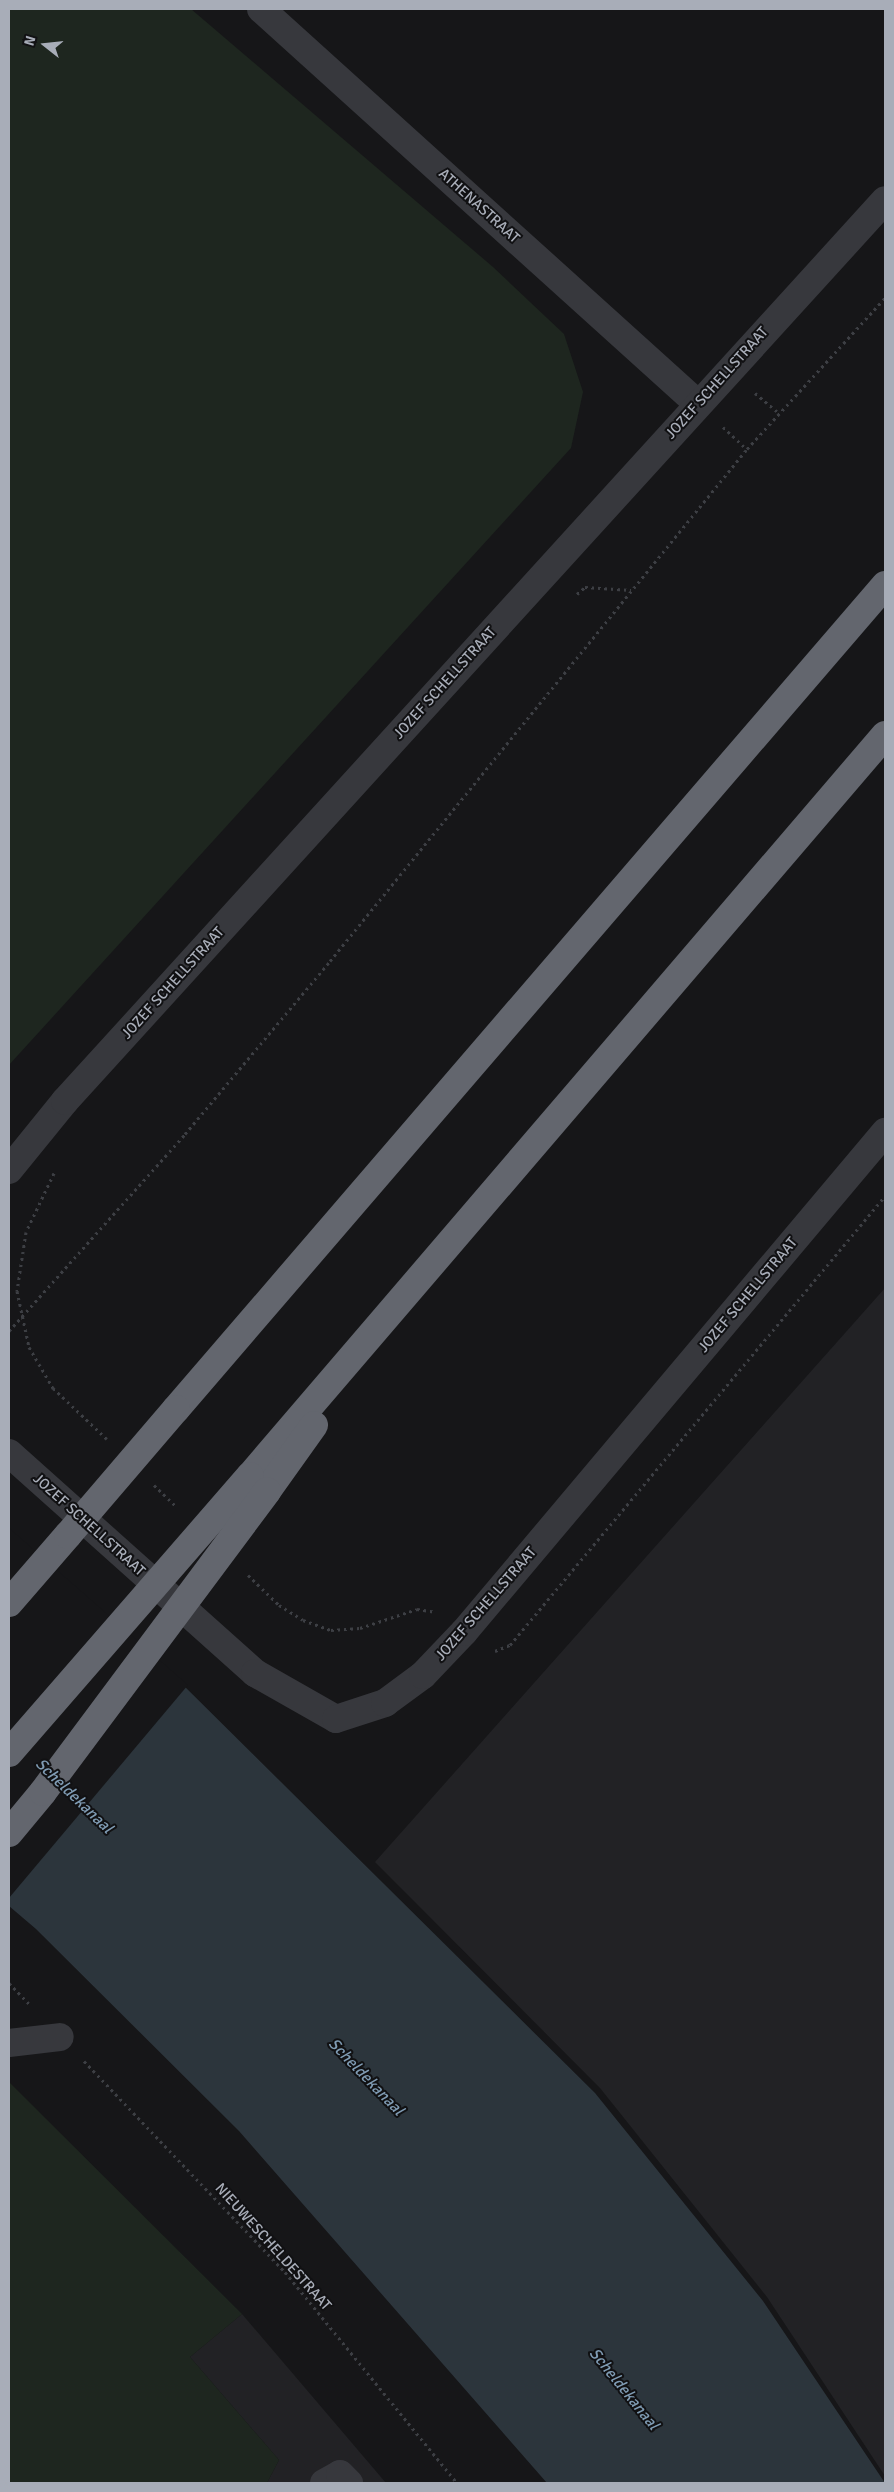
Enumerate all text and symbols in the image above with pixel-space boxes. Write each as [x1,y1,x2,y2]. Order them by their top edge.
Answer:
north arrow [20,20,70,70]
text: N [21,34,40,48]
street label: ATHENASTRAAT [435,165,523,247]
street label: JOZEF SCHELLSTRAAT [662,323,772,443]
street label: JOZEF SCHELLSTRAAT [390,623,500,743]
street label: JOZEF SCHELLSTRAAT [118,923,228,1043]
street label: JOZEF SCHELLSTRAAT [695,1234,801,1356]
street label: JOZEF SCHELLSTRAAT [29,1470,149,1580]
street label: JOZEF SCHELLSTRAAT [432,1544,540,1664]
water label: Scheldekanaal [31,1754,117,1838]
water label: Scheldekanaal [324,2034,408,2120]
street label: NIEUWESCHELDESTRAAT [211,2180,335,2314]
water label: Scheldekanaal [585,2344,663,2434]

